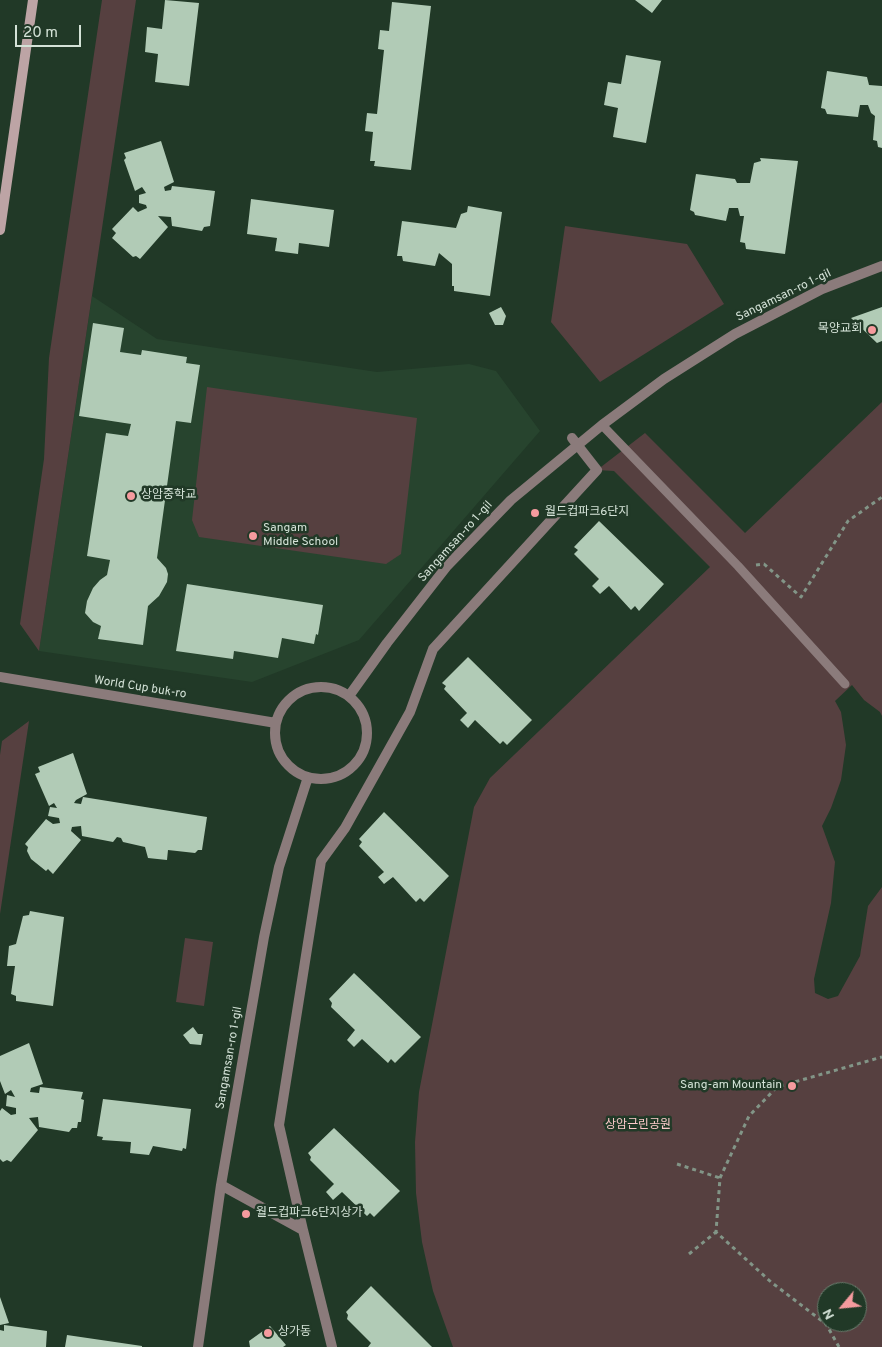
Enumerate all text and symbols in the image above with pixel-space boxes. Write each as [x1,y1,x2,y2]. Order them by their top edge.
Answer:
scale bar [18,15,84,47]
text: 20 m [23,24,58,43]
street label: Sangamsan-ro 1-gil [734,267,834,325]
place label: 목양교회 [818,323,862,337]
marker: 목양교회 [866,324,878,336]
place label: 상암중학교 [141,489,196,503]
marker: 상암중학교 [125,490,137,502]
street label: Sangamsan-ro 1-gil [416,498,496,586]
place label: 월드컵파크6단지 [545,506,629,520]
marker: 월드컵파크6단지 [529,507,541,519]
place label: Sangam Middle School [263,522,338,550]
marker: Sangam Middle School [247,530,259,542]
street label: World Cup buk-ro [93,674,187,702]
street label: Sangamsan-ro 1-gil [214,1005,246,1111]
place label: Sang-am Mountain [680,1079,782,1093]
marker: Sang-am Mountain [786,1080,798,1092]
park label: 상암근린공원 [605,1119,671,1133]
place label: 월드컵파크6단지상가 [256,1207,363,1221]
marker: 월드컵파크6단지상가 [240,1208,252,1220]
north arrow [817,1282,867,1332]
text: N [819,1305,839,1322]
place label: 상가동 [278,1326,311,1340]
marker: 상가동 [262,1327,274,1339]

